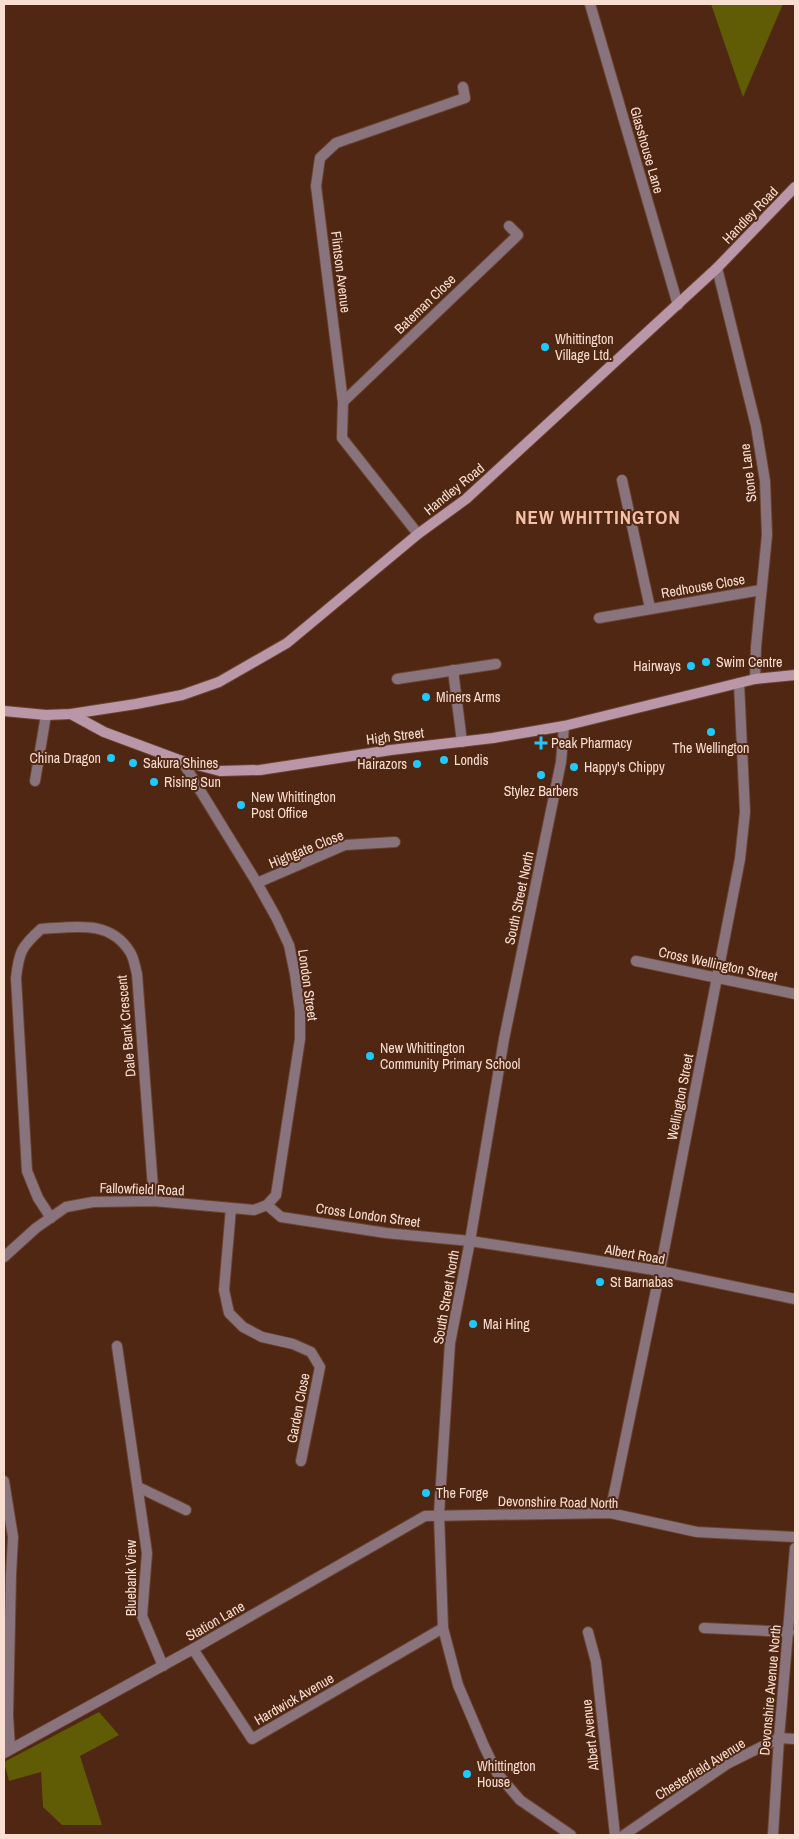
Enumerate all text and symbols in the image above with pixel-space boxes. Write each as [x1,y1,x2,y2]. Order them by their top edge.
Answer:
street label: Glasshouse Lane [626,105,668,195]
street label: Handley Road [718,183,782,247]
street label: Flintson Avenue [327,230,355,314]
street label: Bateman Close [391,270,459,338]
place label: Whittington Village Ltd. [555,330,614,364]
marker: Whittington Village Ltd. [539,341,551,353]
street label: Stone Lane [735,443,761,503]
street label: Handley Road [420,459,488,519]
district label: NEW WHITTINGTON [515,504,681,530]
street label: Redhouse Close [660,570,746,602]
place label: Swim Centre [716,653,782,671]
marker: Swim Centre [700,656,712,668]
place label: Hairways [633,657,681,675]
marker: Hairways [685,660,697,672]
place label: Miners Arms [436,688,501,706]
marker: Miners Arms [420,691,432,703]
street label: High Street [365,724,425,748]
marker: The Wellington [705,726,717,738]
place label: Peak Pharmacy [551,734,632,752]
marker: Peak Pharmacy [535,737,547,749]
place label: The Wellington [672,739,750,757]
place label: China Dragon [30,749,101,767]
place label: Londis [454,751,489,769]
marker: China Dragon [105,752,117,764]
place label: Sakura Shines [143,754,219,772]
marker: Londis [438,754,450,766]
place label: Hairazors [357,755,407,773]
marker: Sakura Shines [127,757,139,769]
marker: Hairazors [411,758,423,770]
place label: Happy's Chippy [584,758,665,776]
marker: Happy's Chippy [568,761,580,773]
marker: Stylez Barbers [535,769,547,781]
place label: Rising Sun [164,773,221,791]
marker: Rising Sun [148,776,160,788]
place label: Stylez Barbers [504,782,579,800]
place label: New Whittington Post Office [251,788,336,822]
marker: New Whittington Post Office [235,799,247,811]
street label: Highgate Close [266,826,346,872]
street label: South Street North [500,850,538,946]
street label: Cross Wellington Street [657,943,779,985]
street label: London Street [294,948,322,1022]
street label: Dale Bank Crescent [113,974,139,1078]
place label: New Whittington Community Primary School [380,1039,520,1073]
marker: New Whittington Community Primary School [364,1050,376,1062]
street label: Wellington Street [663,1052,697,1142]
street label: Fallowfield Road [99,1179,185,1199]
street label: Cross London Street [315,1199,421,1231]
street label: Albert Road [603,1240,666,1268]
street label: South Street North [429,1249,463,1345]
place label: St Barnabas [610,1273,673,1291]
marker: St Barnabas [594,1276,606,1288]
place label: Mai Hing [483,1315,530,1333]
marker: Mai Hing [467,1318,479,1330]
street label: Garden Close [282,1372,314,1444]
place label: The Forge [436,1484,488,1502]
marker: The Forge [420,1487,432,1499]
street label: Devonshire Road North [498,1492,618,1512]
street label: Bluebank View [122,1539,140,1616]
street label: Station Lane [182,1597,248,1645]
street label: Devonshire Avenue North [755,1624,785,1756]
street label: Hardwick Avenue [251,1669,337,1729]
street label: Albert Avenue [577,1699,603,1772]
street label: Chesterfield Avenue [651,1734,749,1804]
place label: Whittington House [477,1757,536,1791]
marker: Whittington House [461,1768,473,1780]

